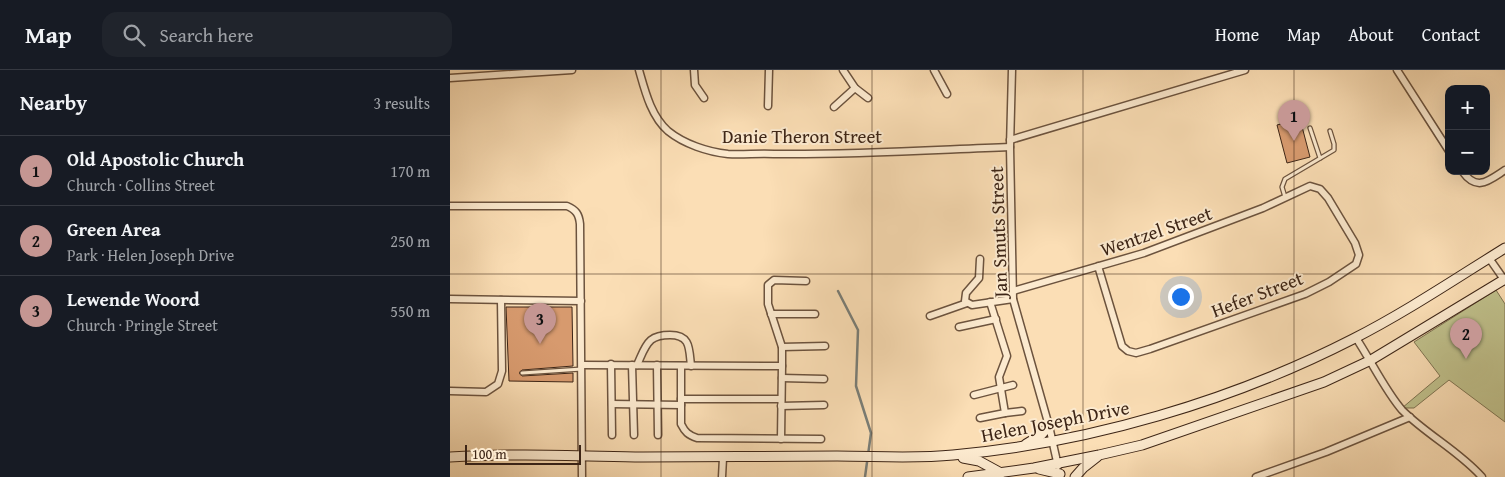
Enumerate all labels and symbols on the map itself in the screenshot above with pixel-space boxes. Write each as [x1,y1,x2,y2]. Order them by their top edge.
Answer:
pin: 1 [1278,100,1310,141]
street label: Danie Theron Street [722,122,882,150]
street label: Jan Smuts Street [982,166,1014,300]
street label: Wentzel Street [1096,199,1216,263]
street label: Hefer Street [1207,264,1307,324]
your location [1168,284,1194,310]
pin: 3 [524,303,556,344]
pin: 2 [1450,318,1482,359]
street label: Helen Joseph Drive [978,393,1132,449]
scale bar [465,442,581,465]

